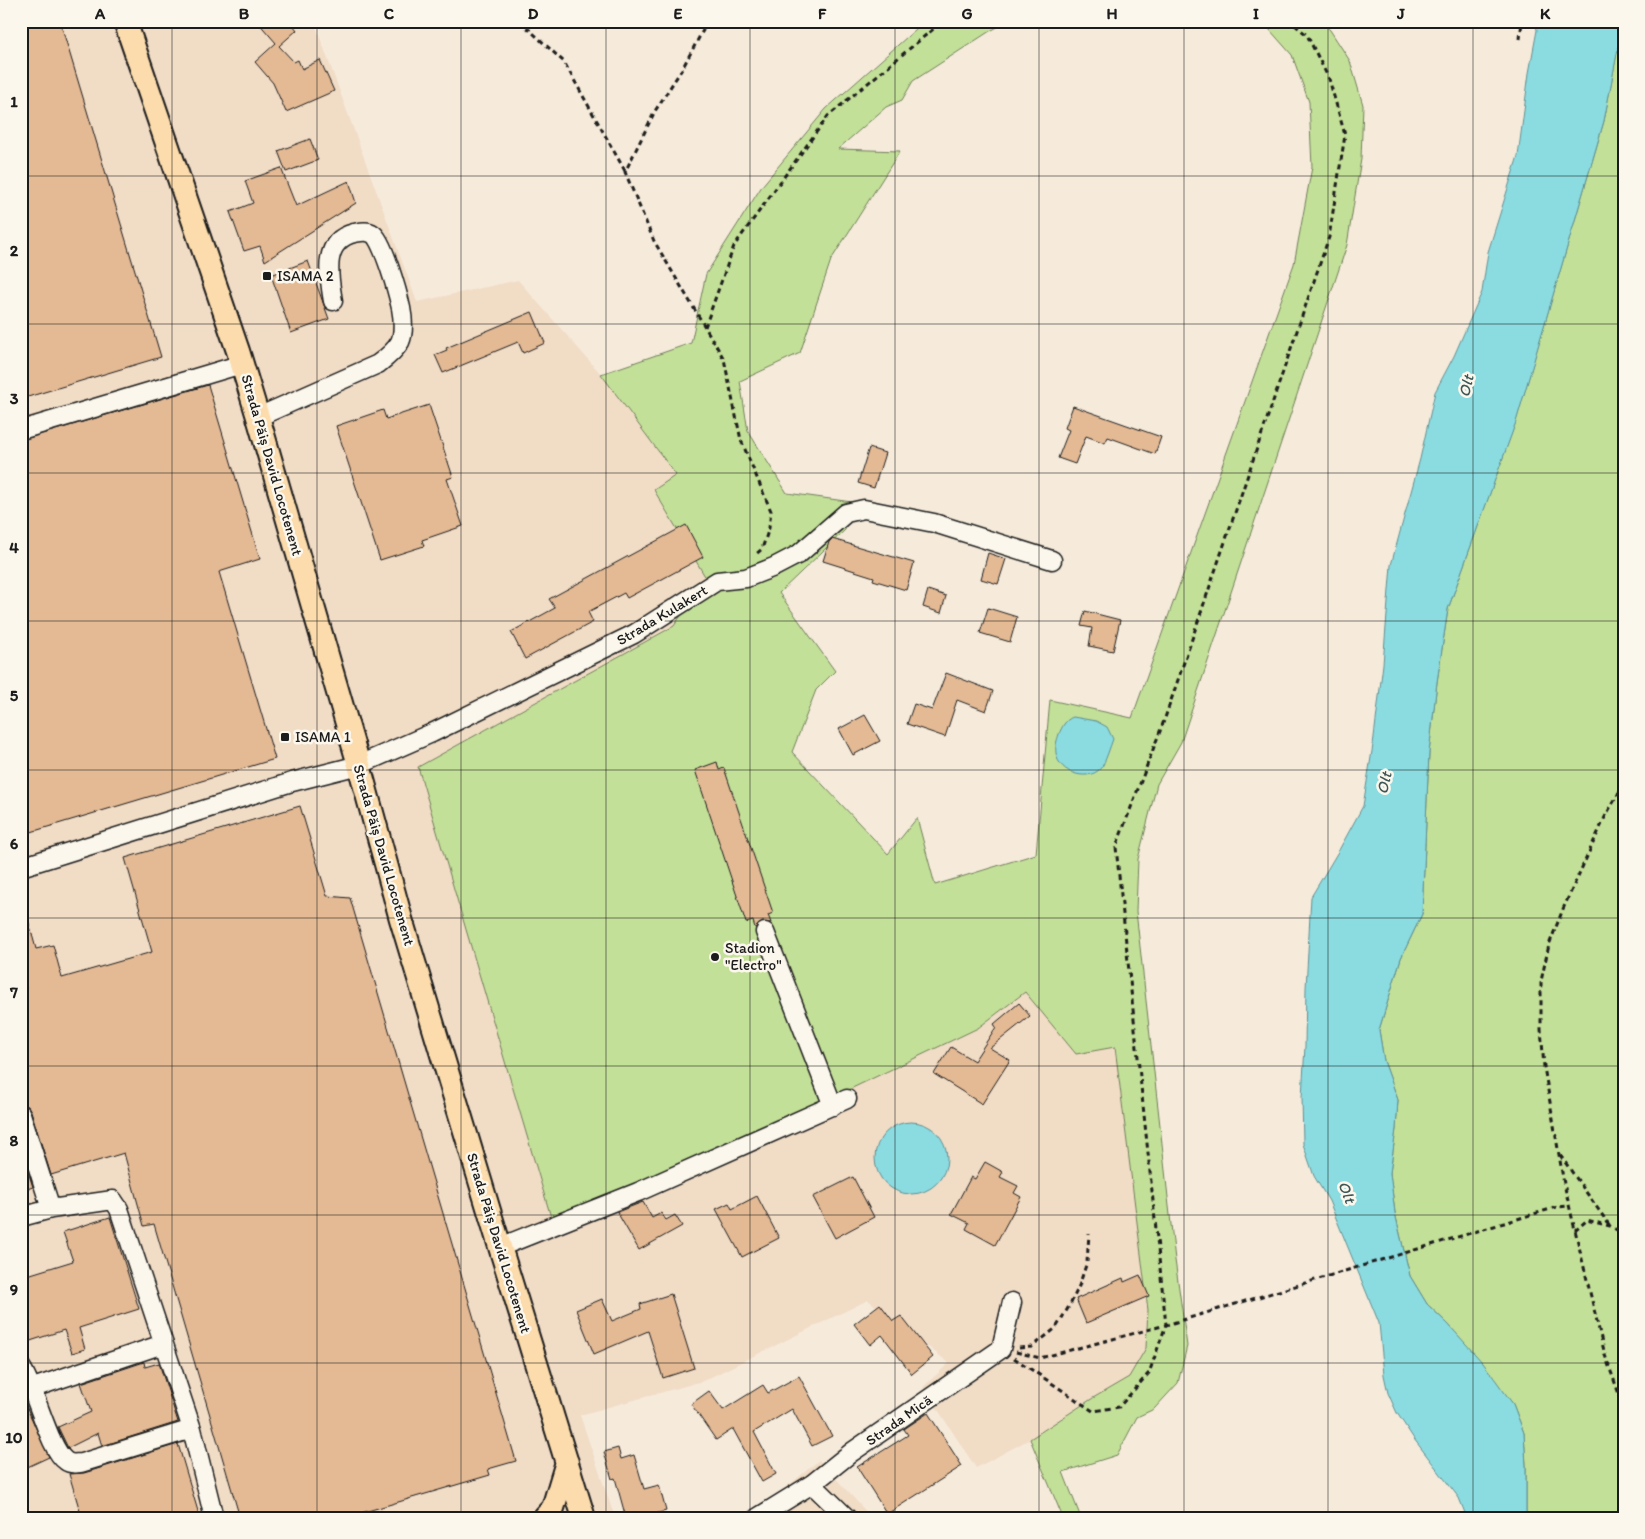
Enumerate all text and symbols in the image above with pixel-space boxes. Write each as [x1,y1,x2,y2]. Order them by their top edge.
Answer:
text: A [94,4,106,23]
text: B [239,4,250,23]
text: C [384,4,395,23]
text: D [528,4,539,23]
text: E [674,4,683,23]
text: F [818,4,827,23]
text: G [961,4,973,23]
text: H [1106,4,1118,23]
text: I [1253,4,1259,23]
text: J [1396,4,1405,23]
text: K [1540,4,1551,23]
text: 1 [10,92,18,111]
text: 2 [10,241,19,260]
place label: ISAMA 2 [277,267,334,285]
marker: ISAMA 2 [261,270,273,282]
water label: Olt [1454,371,1478,399]
street label: Strada Păiș David Locotenent [237,372,307,558]
text: 3 [10,389,19,408]
text: 4 [9,538,19,557]
street label: Strada Kulakert [613,581,711,649]
text: 5 [10,686,19,705]
place label: ISAMA 1 [295,728,351,746]
marker: ISAMA 1 [279,731,291,743]
street label: Strada Păiș David Locotenent [349,762,419,948]
water label: Olt [1372,768,1396,796]
text: 6 [10,834,19,853]
place label: Stadion "Electro" [725,939,782,974]
marker: Stadion "Electro" [709,951,721,963]
text: 7 [9,983,18,1002]
text: 8 [10,1131,19,1150]
street label: Strada Păiș David Locotenent [463,1151,535,1336]
water label: Olt [1334,1178,1361,1208]
text: 9 [10,1280,18,1299]
street label: Strada Mică [862,1390,936,1449]
text: 10 [5,1428,23,1447]

